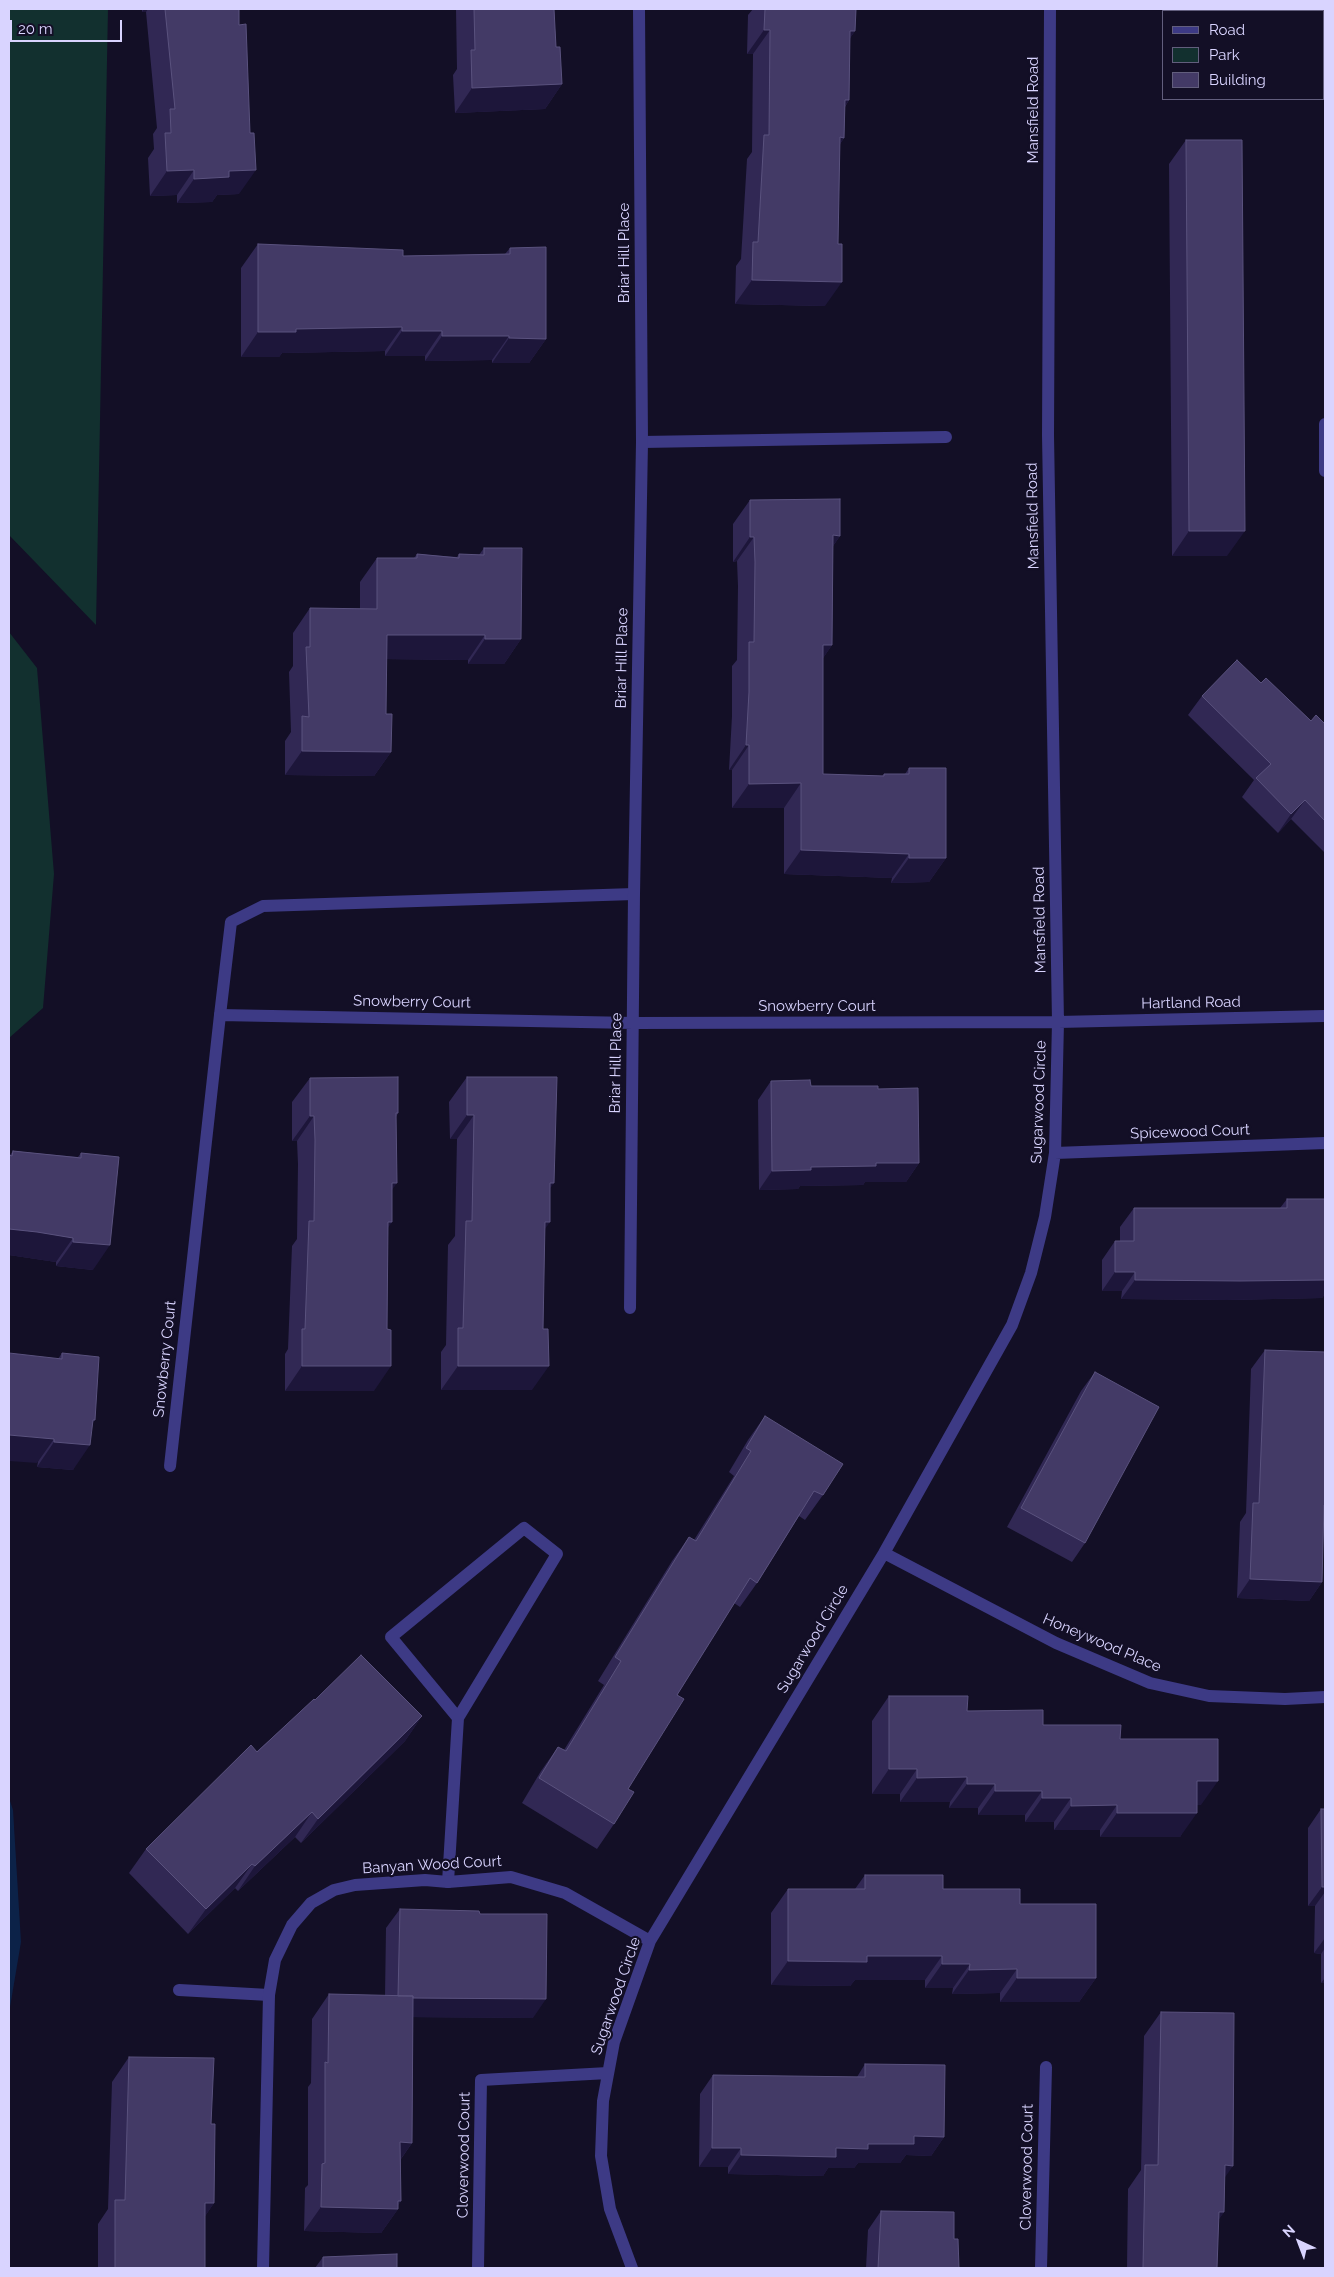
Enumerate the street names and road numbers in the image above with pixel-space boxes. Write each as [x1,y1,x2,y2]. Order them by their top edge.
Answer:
street label: Mansfield Road [1024,57,1042,163]
street label: Briar Hill Place [615,203,633,303]
street label: Mansfield Road [1023,462,1043,570]
street label: Briar Hill Place [612,608,632,708]
street label: Mansfield Road [1030,866,1050,974]
street label: Snowberry Court [353,992,471,1012]
street label: Hartland Road [1141,993,1241,1013]
street label: Snowberry Court [758,997,876,1015]
street label: Briar Hill Place [606,1013,626,1113]
street label: Sugarwood Circle [1028,1040,1050,1164]
street label: Spicewood Court [1130,1121,1250,1143]
street label: Snowberry Court [150,1300,180,1418]
street label: Sugarwood Circle [774,1581,852,1697]
street label: Honeywood Place [1040,1610,1164,1676]
street label: Banyan Wood Court [362,1852,502,1878]
street label: Sugarwood Circle [587,1935,645,2057]
street label: Cloverwood Court [454,2092,474,2218]
street label: Cloverwood Court [1017,2104,1037,2230]

